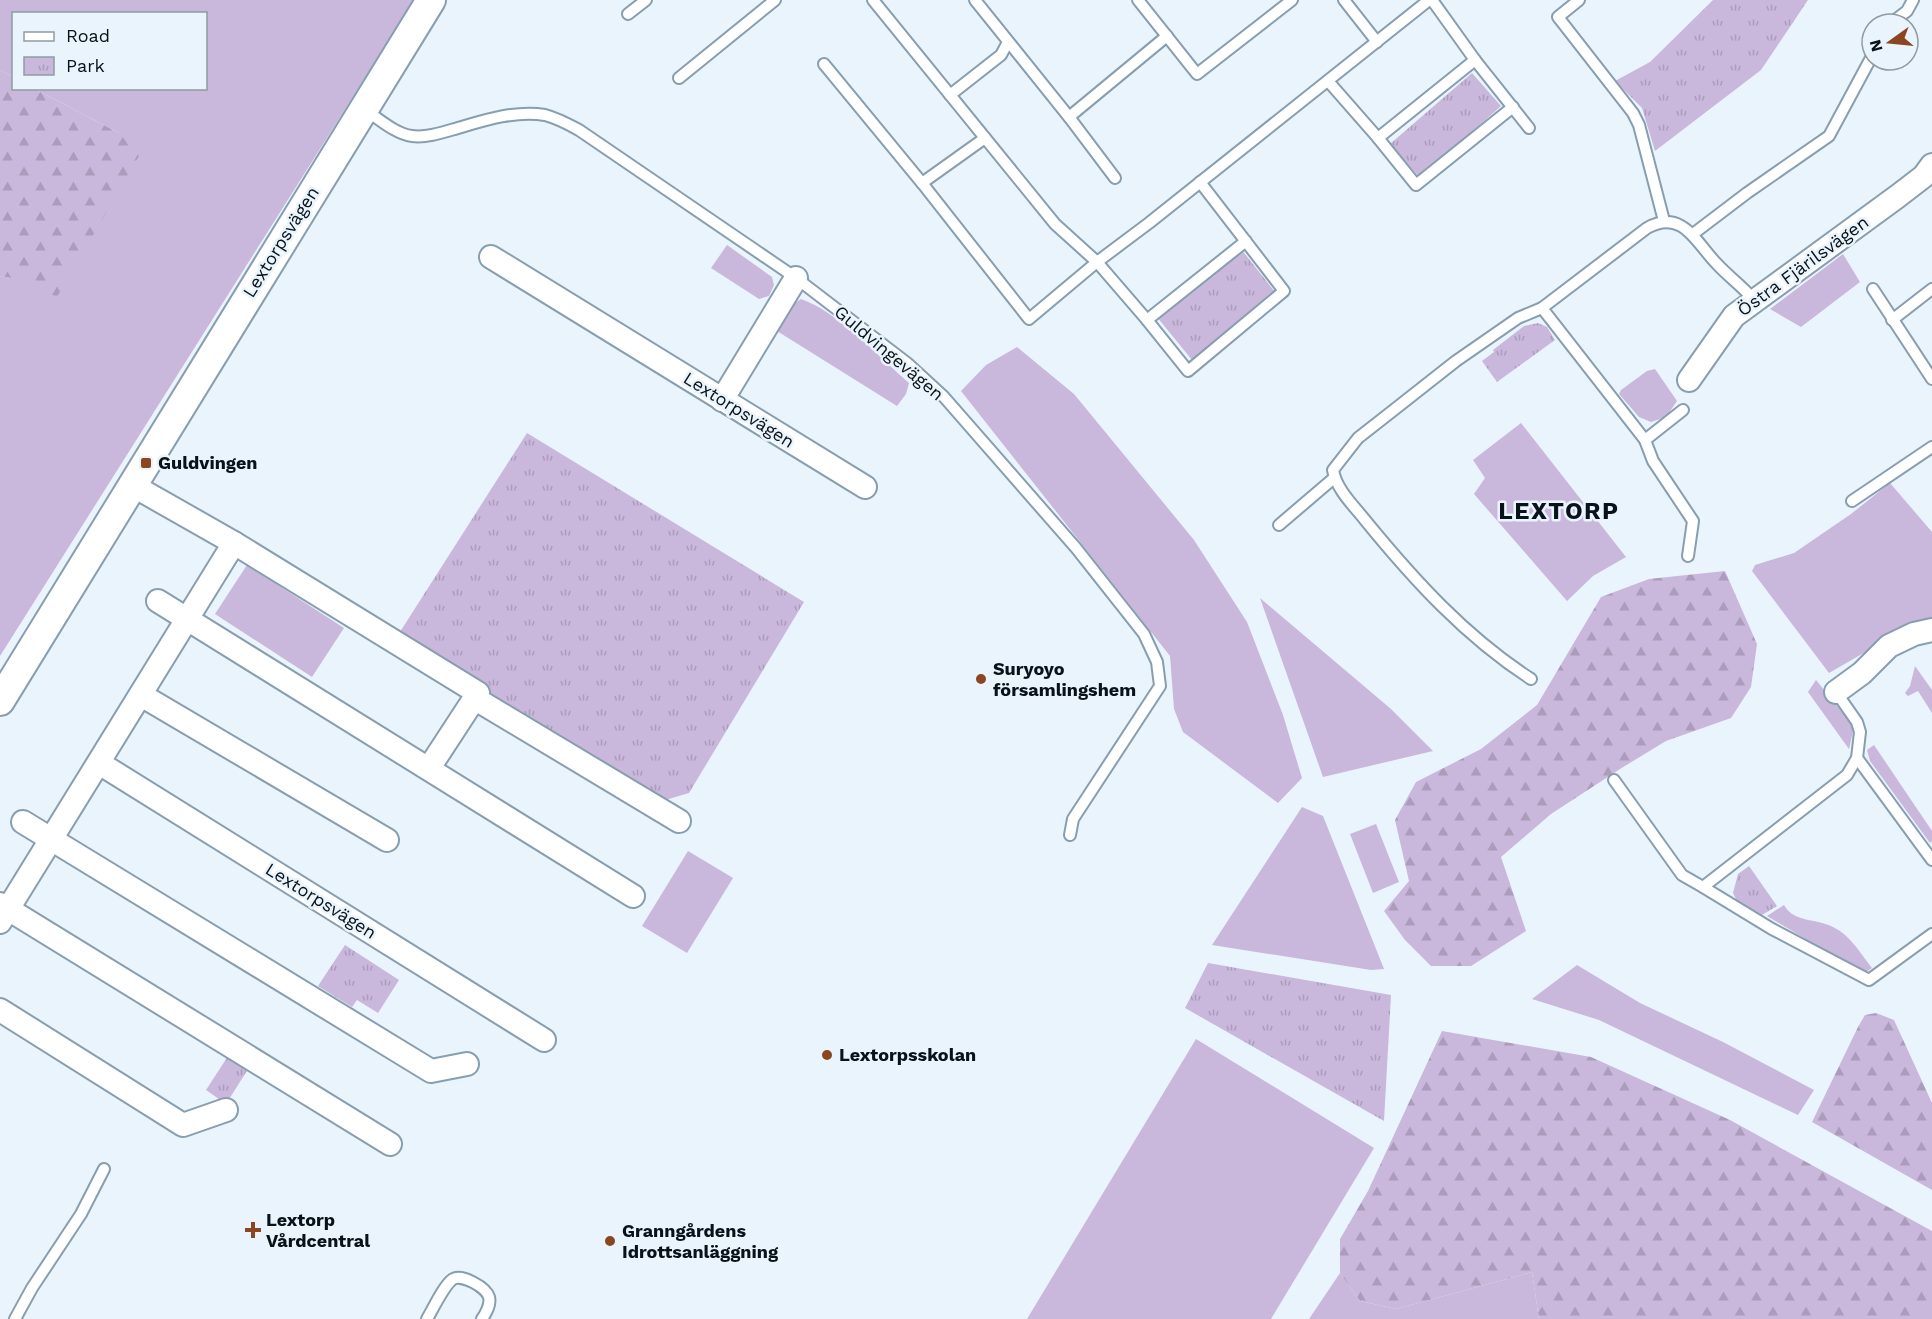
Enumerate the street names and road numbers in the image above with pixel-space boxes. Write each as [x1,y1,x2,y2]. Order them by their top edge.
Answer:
street label: Lextorpsvägen [238,182,323,301]
street label: Östra Fjärilsvägen [1733,211,1872,320]
street label: Guldvingevägen [830,301,948,404]
street label: Lextorpsvägen [680,367,799,452]
street label: Lextorpsvägen [262,858,381,943]

